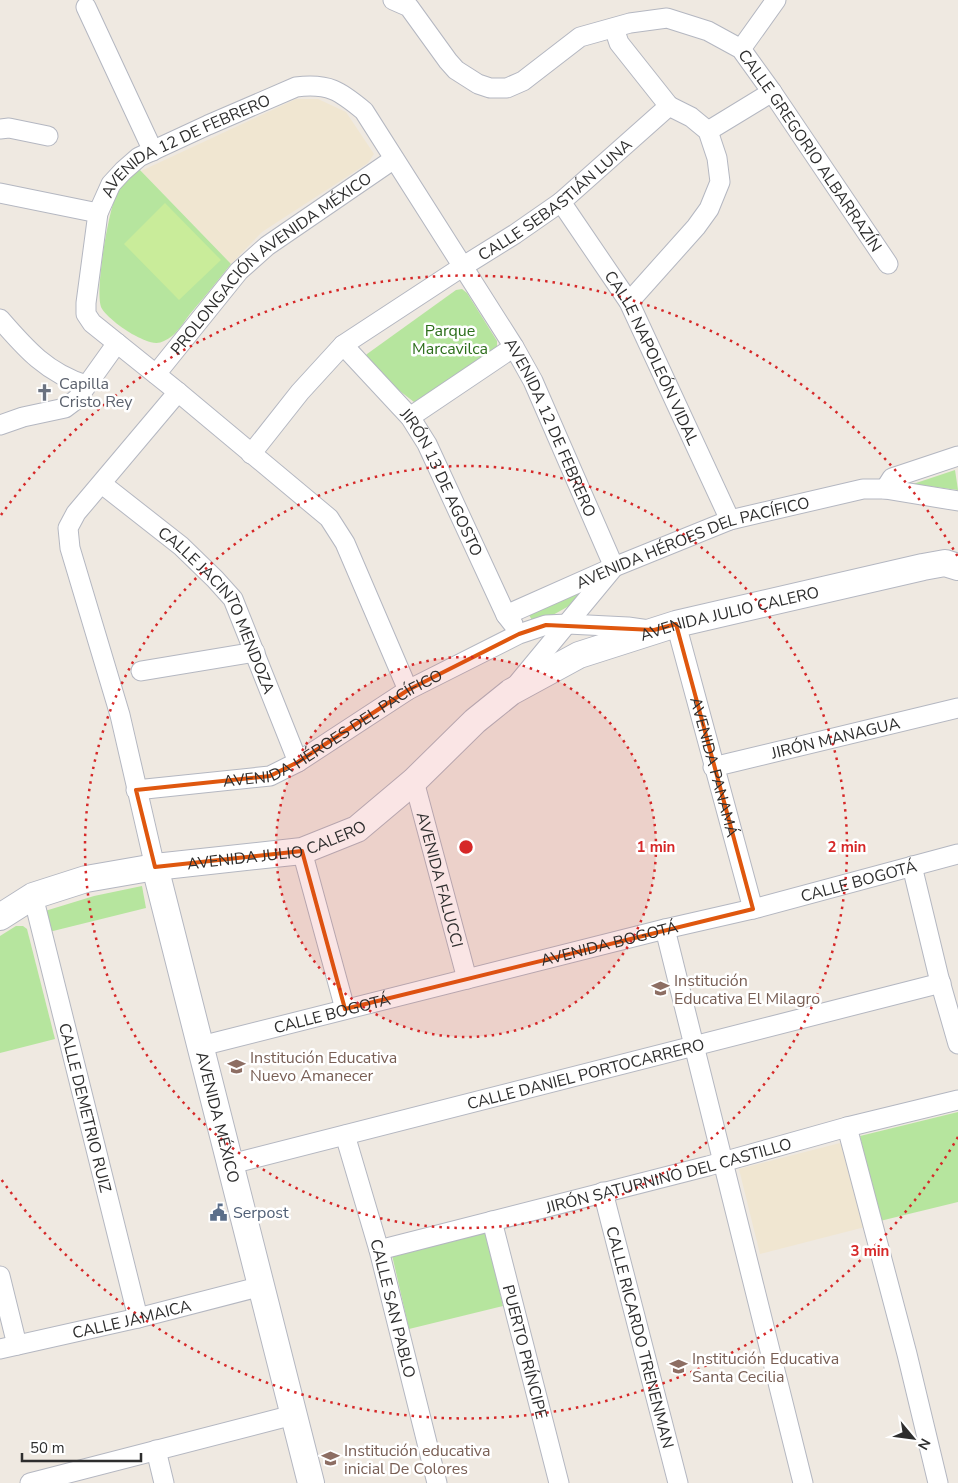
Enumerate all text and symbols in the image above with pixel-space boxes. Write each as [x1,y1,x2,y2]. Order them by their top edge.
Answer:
street label: CALLE GREGORIO ALBARRAZÍN [733,45,887,256]
street label: AVENIDA 12 DE FEBRERO [96,89,274,201]
street label: CALLE SEBASTIÁN LUNA [474,134,637,266]
street label: PROLONGACIÓN AVENIDA MÉXICO [166,167,376,360]
street label: CALLE NAPOLEÓN VIDAL [599,267,704,449]
park label: Parque Marcavilca [412,320,488,360]
street label: AVENIDA 12 DE FEBRERO [499,334,601,521]
place label: Capilla Cristo Rey [59,373,133,413]
church icon: Capilla Cristo Rey [35,382,55,402]
street label: JIRÓN 13 DE AGOSTO [394,403,487,560]
street label: AVENIDA HÉROES DEL PACÍFICO [573,492,812,595]
street label: CALLE JACINTO MENDOZA [153,522,280,698]
street label: AVENIDA JULIO CALERO [637,581,821,647]
street label: AVENIDA HÉROES DEL PACÍFICO [222,664,447,793]
street label: AVENIDA PANAMÁ [684,695,743,840]
street label: JIRÓN MANAGUA [768,712,903,765]
street label: AVENIDA FALUCCI [411,810,468,950]
street label: AVENIDA JULIO CALERO [186,816,372,875]
text: 1 min [637,837,675,857]
text: 2 min [828,837,866,857]
centre of rings [457,838,475,856]
street label: CALLE BOGOTÁ [798,855,920,908]
street label: AVENIDA BOGOTÁ [538,916,681,972]
place label: Institución Educativa El Milagro [674,970,820,1010]
school or university icon: Institución Educativa El Milagro [650,979,670,999]
street label: CALLE BOGOTÁ [272,989,393,1039]
street label: CALLE DEMETRIO RUIZ [53,1021,116,1195]
street label: CALLE DANIEL PORTOCARRERO [465,1034,707,1115]
place label: Institución Educativa Nuevo Amanecer [250,1047,397,1087]
street label: AVENIDA MÉXICO [190,1049,245,1185]
school or university icon: Institución Educativa Nuevo Amanecer [226,1056,246,1076]
street label: JIRÓN SATURNINO DEL CASTILLO [543,1133,794,1219]
public building icon: Serpost [209,1202,229,1222]
place label: Serpost [233,1202,289,1224]
street label: CALLE RICARDO TRENENMAN [600,1224,679,1451]
street label: CALLE SAN PABLO [364,1237,420,1380]
text: 3 min [851,1241,889,1261]
street label: PUERTO PRÍNCIPE [497,1282,552,1422]
street label: CALLE JAMAICA [70,1295,194,1344]
place label: Institución Educativa Santa Cecilia [692,1348,839,1388]
school or university icon: Institución Educativa Santa Cecilia [668,1357,688,1377]
north arrow [888,1413,938,1463]
scale bar [22,1430,141,1462]
text: N [913,1435,935,1453]
text: 50 m [30,1438,65,1458]
place label: Institución educativa inicial De Colores [344,1440,490,1480]
school or university icon: Institución educativa inicial De Colores [320,1449,340,1469]

